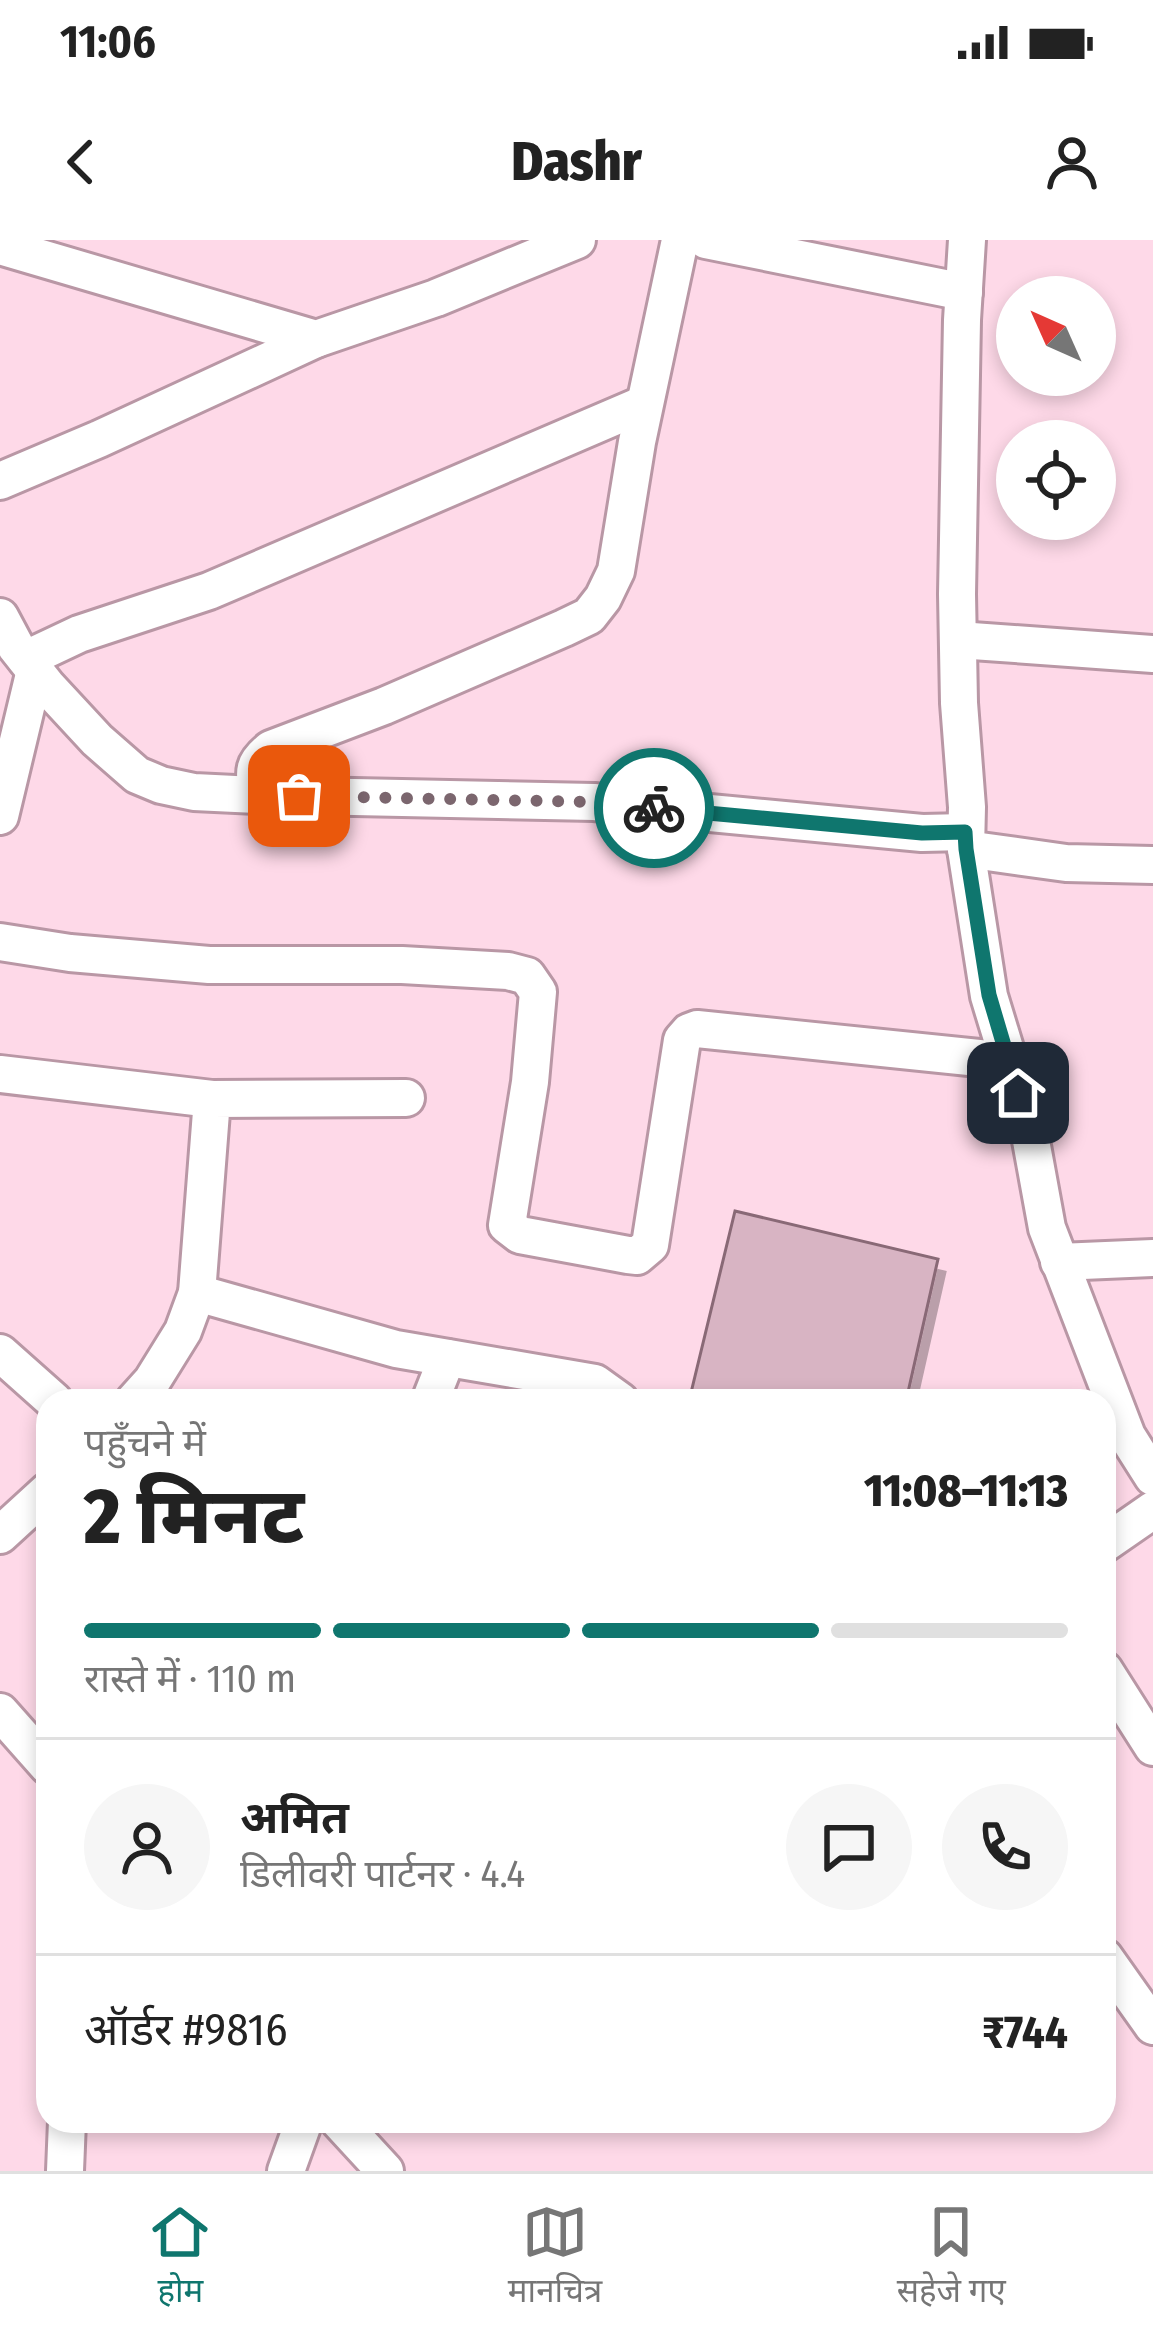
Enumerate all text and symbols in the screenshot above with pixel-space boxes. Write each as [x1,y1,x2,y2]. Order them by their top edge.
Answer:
text: 11:06 [60,15,156,69]
icon: back [48,129,114,195]
icon: person [1039,129,1105,195]
text: Dashr [511,130,642,194]
north arrow [996,276,1116,396]
map controls [996,276,1116,540]
button: locate [996,420,1116,540]
pin [248,745,350,847]
courier [594,748,714,868]
icon: bag [266,763,332,829]
icon: bike [621,775,687,841]
pin [967,1042,1069,1144]
icon: home [985,1060,1051,1126]
text: पहुँचने में [84,1420,206,1466]
text: 11:08–11:13 [864,1464,1068,1518]
text: 2 मिनट [84,1470,304,1564]
text: रास्ते में · 110 m [84,1656,296,1702]
button: person [84,1784,210,1910]
button: chat [786,1784,912,1910]
button: phone [942,1784,1068,1910]
text: अमित [240,1791,349,1845]
text: डिलीवरी पार्टनर · 4.4 [240,1851,525,1897]
text: ऑर्डर #9816 [84,2003,287,2057]
text: ₹744 [982,2006,1068,2060]
tab: होम [147,2199,213,2315]
tab: मानचित्र [508,2199,602,2315]
tab: सहेजे गए [897,2199,1006,2315]

